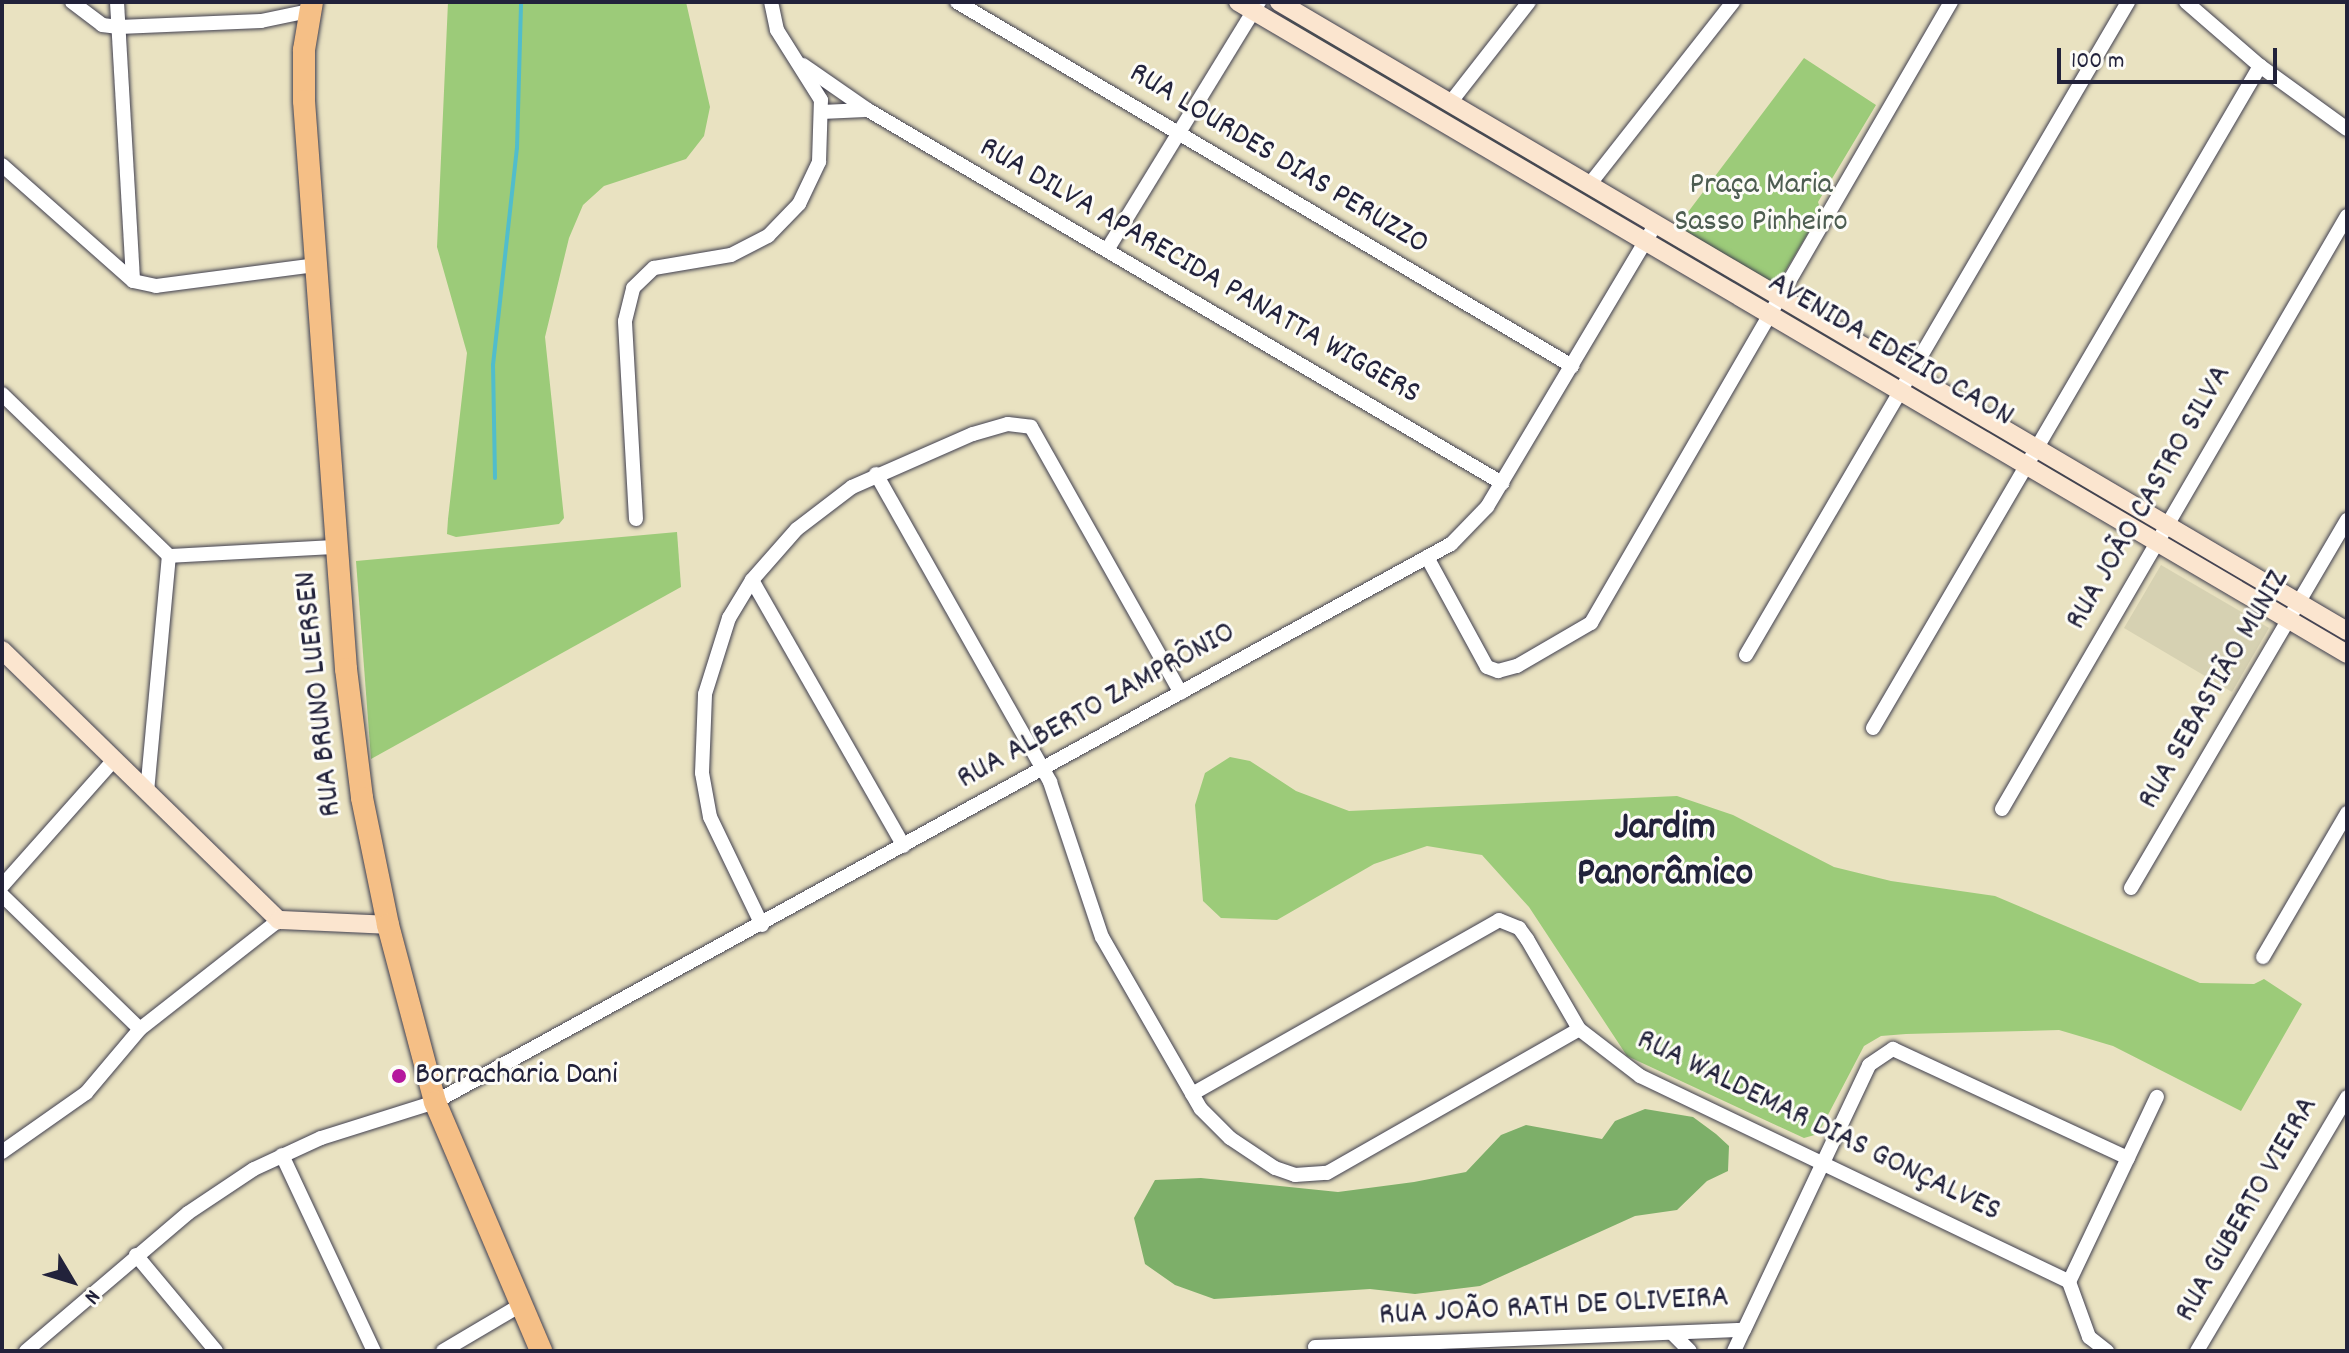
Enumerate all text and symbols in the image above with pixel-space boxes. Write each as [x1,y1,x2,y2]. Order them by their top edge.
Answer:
scale bar [2061,32,2281,82]
text: 100 m [2071,45,2124,79]
street label: RUA LOURDES DIAS PERUZZO [1121,55,1435,265]
street label: RUA DILVA APARECIDA PANATTA WIGGERS [972,130,1426,414]
park label: Praça Maria Sasso Pinheiro [1674,168,1848,243]
street label: AVENIDA EDÉZIO CAON [1760,265,2020,437]
street label: RUA JOÃO CASTRO SILVA [2058,359,2242,637]
street label: RUA SEBASTIÃO MUNIZ [2131,563,2299,817]
street label: RUA BRUNO LUERSEN [288,569,352,819]
street label: RUA ALBERTO ZAMPRÔNIO [951,615,1243,799]
district label: Jardim Panorâmico [1577,806,1753,900]
street label: RUA WALDEMAR DIAS GONÇALVES [1630,1022,2006,1232]
place label: Borracharia Dani [415,1057,618,1095]
marker: Borracharia Dani [390,1067,408,1085]
street label: RUA GUBERTO VIEIRA [2168,1090,2328,1330]
north arrow [32,1241,112,1321]
street label: RUA JOÃO RATH DE OLIVEIRA [1378,1280,1730,1336]
text: N [76,1282,107,1310]

